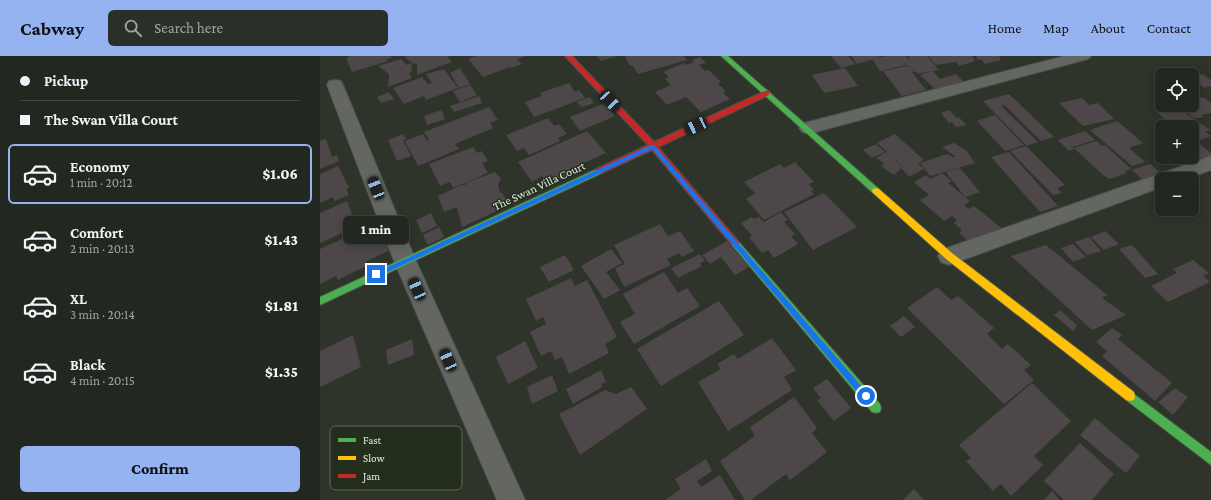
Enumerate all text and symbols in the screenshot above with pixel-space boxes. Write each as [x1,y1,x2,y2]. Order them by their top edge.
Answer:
search box [108,10,388,46]
icon: search [122,17,144,39]
text: Cabway [20,18,84,39]
text: Search here [154,20,223,36]
text: Home [988,20,1021,36]
text: Map [1043,20,1069,36]
text: About [1091,20,1125,36]
text: Contact [1147,20,1191,36]
map controls [1155,68,1199,216]
button: locate [1155,68,1199,112]
text: Pickup [44,73,88,89]
car [597,88,623,114]
text: The Swan Villa Court [44,112,178,128]
car [683,115,709,137]
button: + [1155,120,1199,164]
icon: car [22,156,58,192]
street label: The Swan Villa Court [491,158,588,214]
text: Economy [70,159,129,175]
text: $1.06 [263,166,298,182]
button: − [1155,172,1199,216]
text: 1 min · 20:12 [70,175,133,190]
car [366,175,386,201]
callout: 1 min [343,216,409,244]
icon: car [22,222,58,258]
text: 1 min [361,222,391,237]
text: Comfort [70,225,124,241]
text: $1.43 [265,232,298,248]
text: 2 min · 20:13 [70,241,134,256]
route end [367,265,385,283]
car [407,276,427,302]
icon: car [22,288,58,324]
text: XL [70,291,87,307]
text: $1.81 [265,298,298,314]
text: 3 min · 20:14 [70,307,135,322]
car [438,347,458,373]
icon: car [22,354,58,390]
text: Black [70,357,105,373]
text: $1.35 [265,364,298,380]
text: 4 min · 20:15 [70,373,135,388]
route start [857,387,875,405]
legend [330,426,462,490]
text: Fast [363,434,382,446]
button: Confirm [20,446,300,492]
text: Slow [363,452,385,464]
text: Jam [362,470,380,483]

